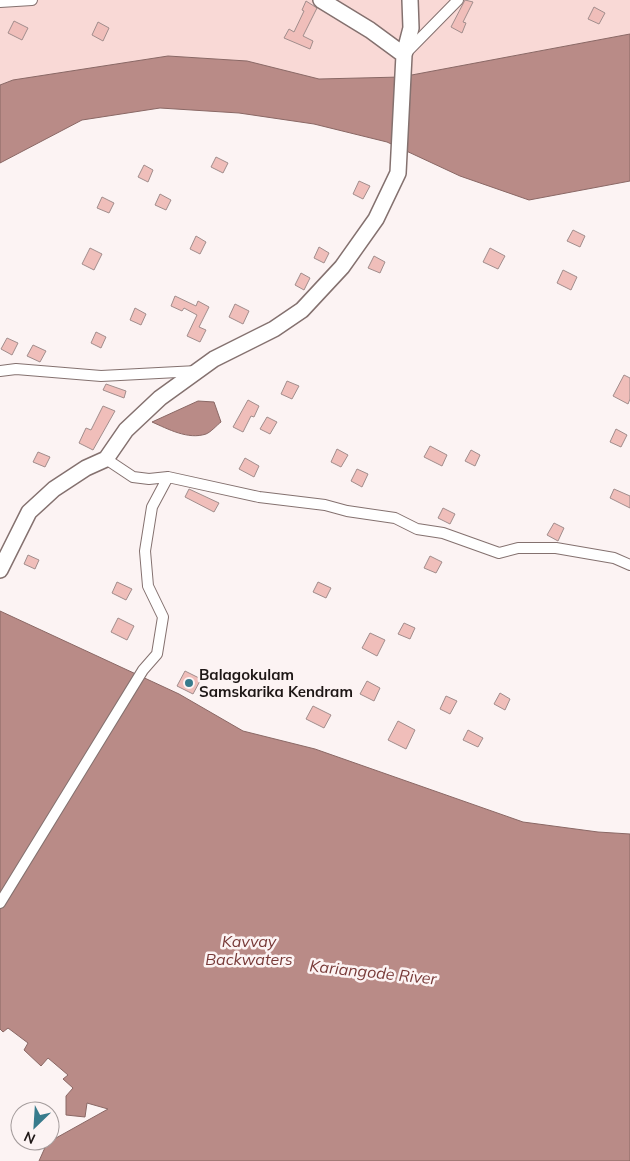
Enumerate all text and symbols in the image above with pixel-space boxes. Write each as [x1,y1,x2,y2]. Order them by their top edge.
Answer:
place label: Balagokulam Samskarika Kendram [199,665,353,701]
marker: Balagokulam Samskarika Kendram [183,677,195,689]
water label: Kavvay Backwaters [205,931,293,969]
water label: Kariangode River [309,955,439,989]
north arrow [10,1101,60,1151]
text: N [21,1127,38,1148]

